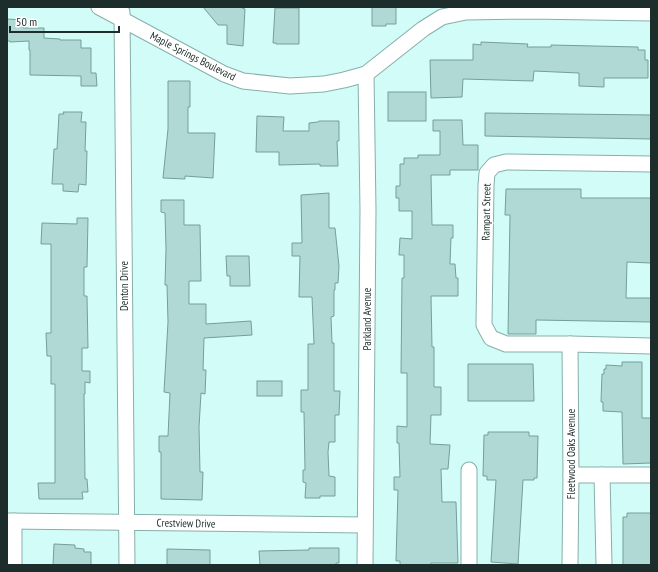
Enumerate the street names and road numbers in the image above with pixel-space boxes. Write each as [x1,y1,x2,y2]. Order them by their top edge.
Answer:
street label: Maple Springs Boulevard [148,28,238,84]
street label: Rampart Street [478,183,494,241]
street label: Denton Drive [117,261,131,311]
street label: Parkland Avenue [360,287,374,350]
street label: Fleetwood Oaks Avenue [564,408,578,499]
street label: Crestview Drive [156,515,216,531]

